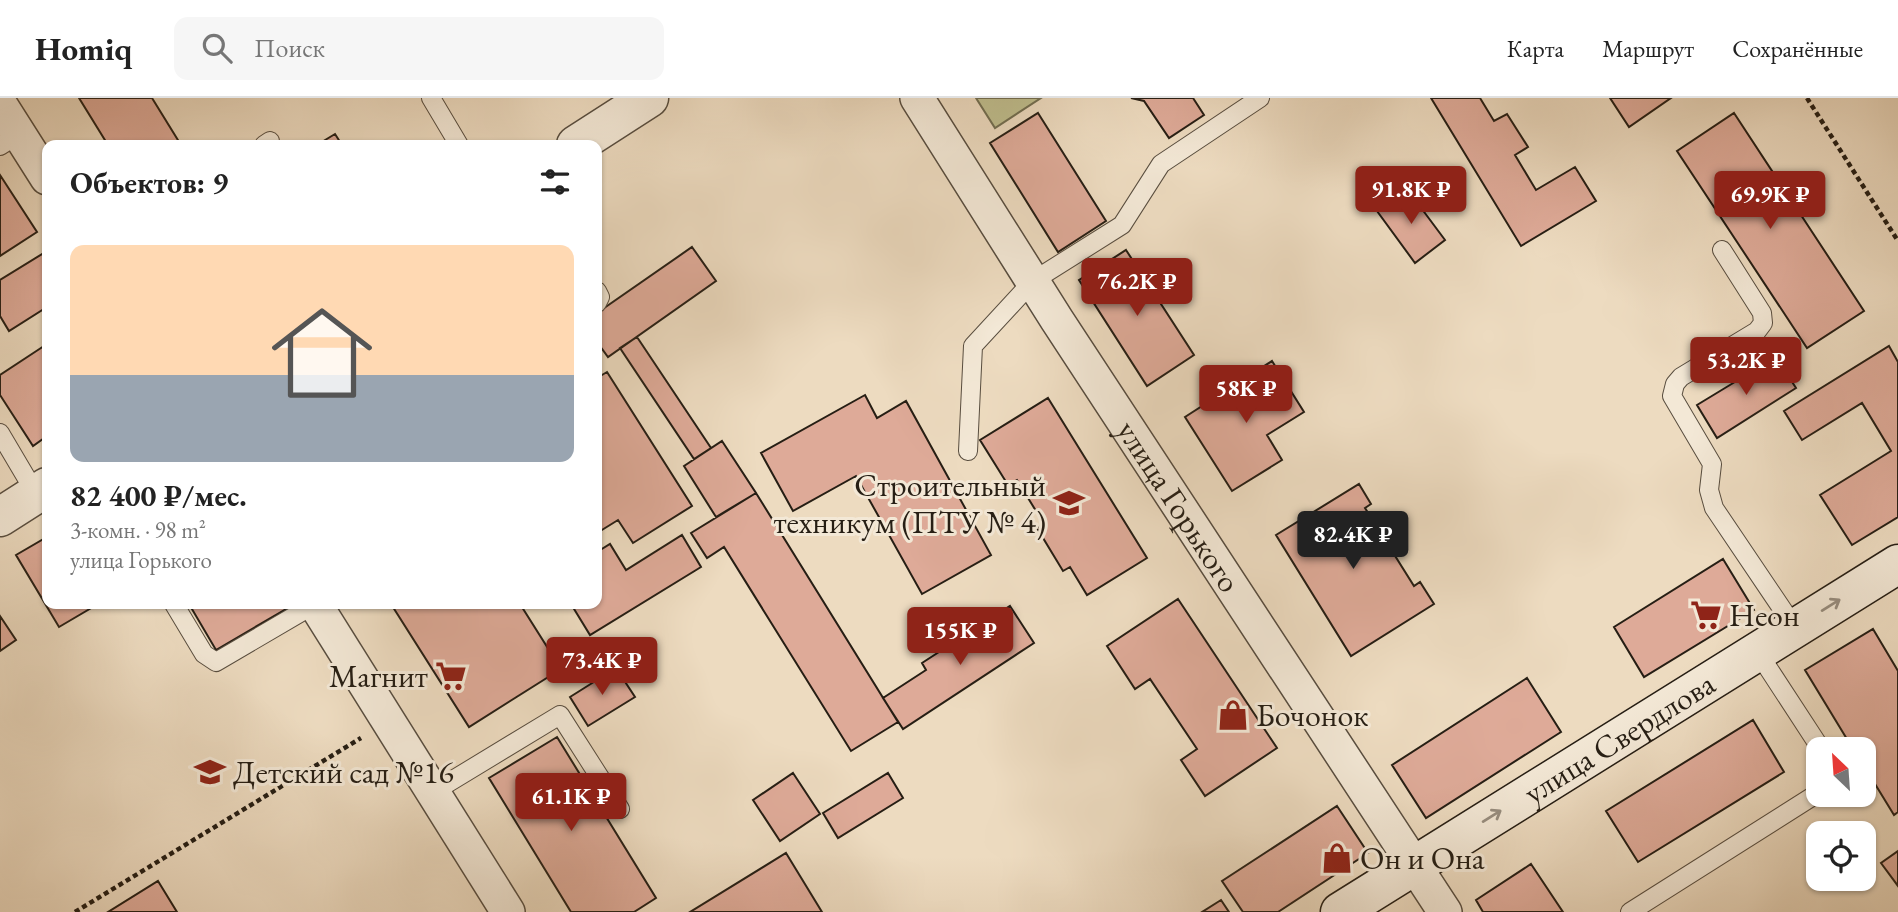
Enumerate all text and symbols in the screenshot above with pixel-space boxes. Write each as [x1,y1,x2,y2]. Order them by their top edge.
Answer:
search box [174,17,664,80]
text: Homiq [35,27,132,70]
icon: search [198,29,236,67]
text: Поиск [254,31,325,65]
text: Карта [1507,33,1564,64]
text: Маршрут [1602,33,1694,64]
text: Сохранённые [1732,33,1863,64]
text: Объектов: 9 [70,163,228,202]
icon: filters [536,163,574,201]
pin: 91.8K ₽ [1346,166,1476,226]
pin: 69.9K ₽ [1705,172,1835,231]
text: 91.8K ₽ [1371,174,1451,204]
text: 69.9K ₽ [1730,179,1810,209]
pin: 76.2K ₽ [1072,258,1202,318]
text: 76.2K ₽ [1097,266,1177,296]
icon: home [259,290,385,416]
pin: 53.2K ₽ [1681,338,1811,397]
text: 53.2K ₽ [1706,345,1786,375]
pin: 58K ₽ [1197,366,1295,425]
text: 58K ₽ [1215,373,1277,403]
street label: улица Горького [1107,412,1251,600]
place label: Строительный техникум (ПТУ № 4) [773,464,1046,543]
text: 82 400 ₽/мес. [70,476,247,515]
school or university icon: Строительный техникум (ПТУ № 4) [1052,486,1086,520]
pin: 82.4K ₽ [1288,512,1418,571]
text: 3-комн. · 98 m² [70,515,206,545]
text: 82.4K ₽ [1313,519,1393,549]
text: улица Горького [70,545,212,575]
place label: Неон [1729,594,1800,636]
supermarket icon: Неон [1689,598,1723,632]
one-way arrow [1821,598,1841,612]
pin: 155K ₽ [903,608,1017,667]
text: 155K ₽ [923,615,997,645]
pin: 73.4K ₽ [537,638,667,697]
text: 73.4K ₽ [562,645,642,675]
place label: Магнит [329,655,428,697]
supermarket icon: Магнит [434,659,468,693]
street label: улица Свердлова [1516,662,1723,813]
place label: Бочонок [1256,694,1369,736]
shop icon: Бочонок [1216,698,1250,732]
north arrow [1806,737,1876,807]
map controls [1806,737,1876,891]
place label: Детский сад №16 [233,751,454,793]
school or university icon: Детский сад №16 [193,755,227,789]
pin: 61.1K ₽ [506,774,636,833]
text: 61.1K ₽ [531,781,611,811]
one-way arrow [1482,809,1502,823]
button: locate [1806,821,1876,891]
place label: Он и Она [1360,837,1485,879]
shop icon: Он и Она [1320,841,1354,875]

